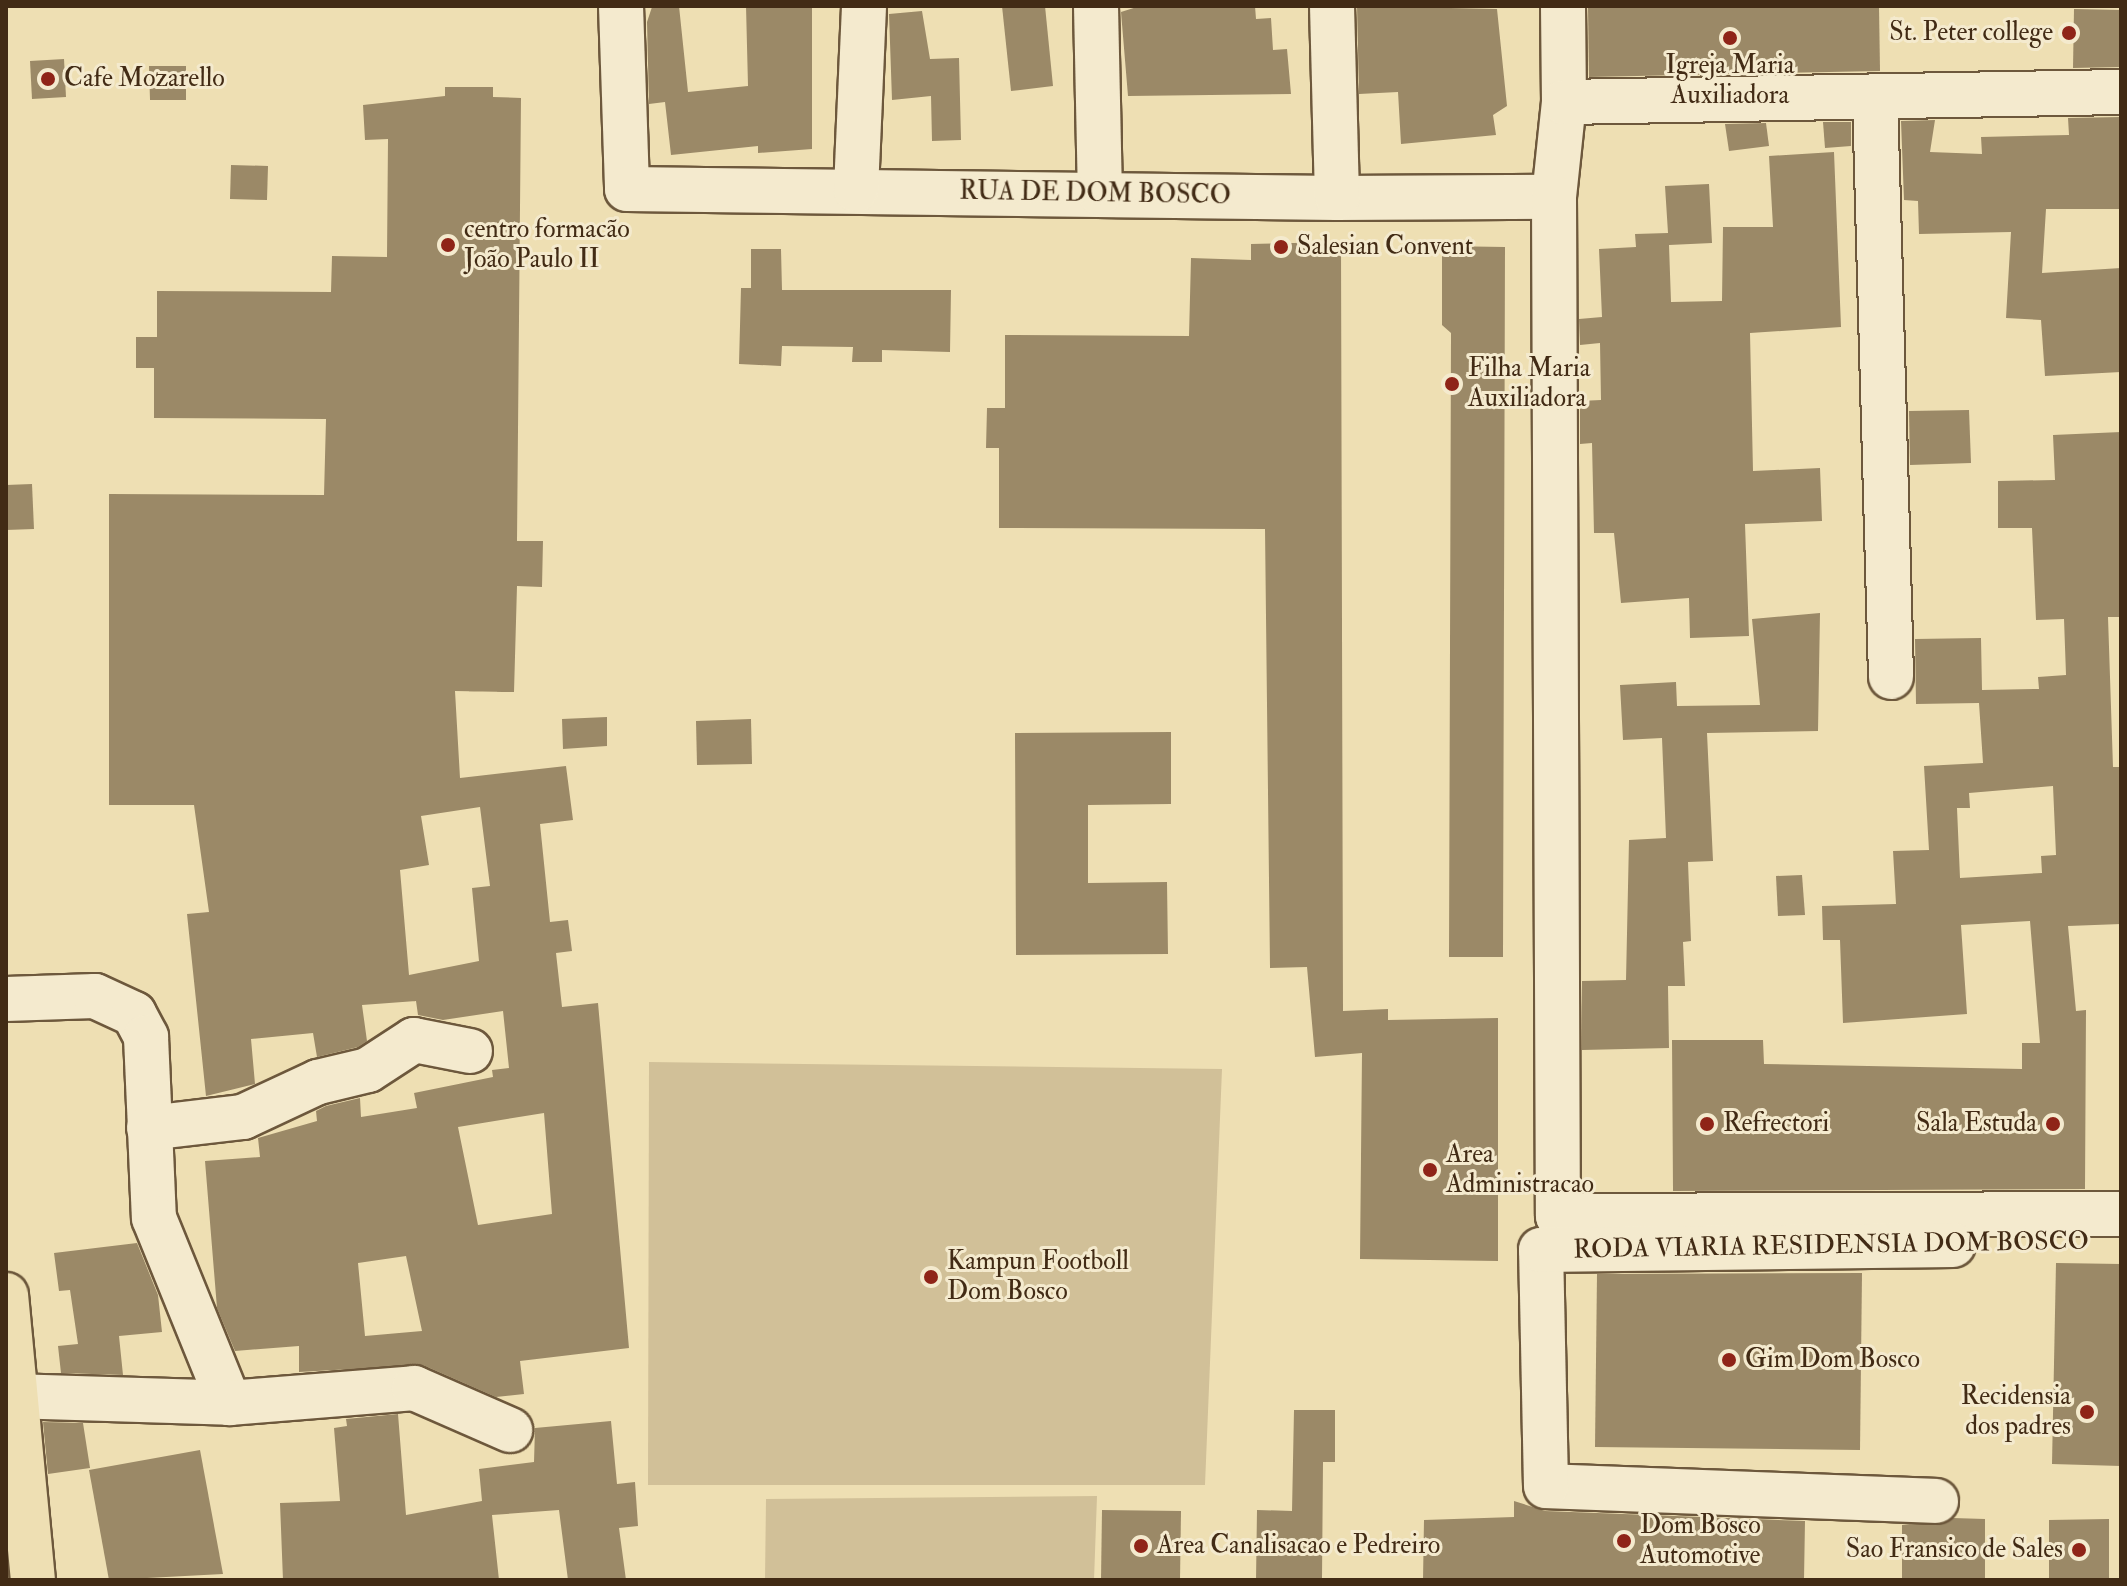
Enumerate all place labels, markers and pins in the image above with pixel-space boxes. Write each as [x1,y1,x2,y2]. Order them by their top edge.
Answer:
place label: St. Peter college [1889,17,2053,49]
marker: St. Peter college [2060,24,2078,42]
marker: Igreja Maria Auxiliadora [1721,29,1739,47]
place label: Igreja Maria Auxiliadora [1666,50,1794,112]
place label: Cafe Mozarello [64,63,225,95]
marker: Cafe Mozarello [39,70,57,88]
place label: centro formacão João Paulo II [464,214,630,276]
place label: Salesian Convent [1297,231,1473,263]
marker: centro formacão João Paulo II [439,236,457,254]
marker: Salesian Convent [1272,238,1290,256]
place label: Filha Maria Auxiliadora [1468,353,1590,414]
marker: Filha Maria Auxiliadora [1443,375,1461,393]
place label: Refrectori [1723,1108,1829,1140]
place label: Sala Estuda [1916,1108,2037,1140]
marker: Refrectori [1698,1115,1716,1133]
marker: Sala Estuda [2044,1115,2062,1133]
place label: Area Administracao [1446,1139,1594,1200]
marker: Area Administracao [1421,1161,1439,1179]
place label: Kampun Footboll Dom Bosco [947,1246,1129,1308]
marker: Kampun Footboll Dom Bosco [922,1268,940,1286]
place label: Gim Dom Bosco [1745,1344,1920,1376]
marker: Gim Dom Bosco [1720,1351,1738,1369]
place label: Recidensia dos padres [1961,1381,2071,1442]
marker: Recidensia dos padres [2078,1403,2096,1421]
place label: Dom Bosco Automotive [1640,1510,1761,1572]
place label: Area Canalisacao e Pedreiro [1157,1530,1440,1562]
marker: Dom Bosco Automotive [1615,1532,1633,1550]
place label: Sao Fransico de Sales [1846,1534,2063,1566]
marker: Area Canalisacao e Pedreiro [1132,1537,1150,1555]
marker: Sao Fransico de Sales [2070,1541,2088,1559]

